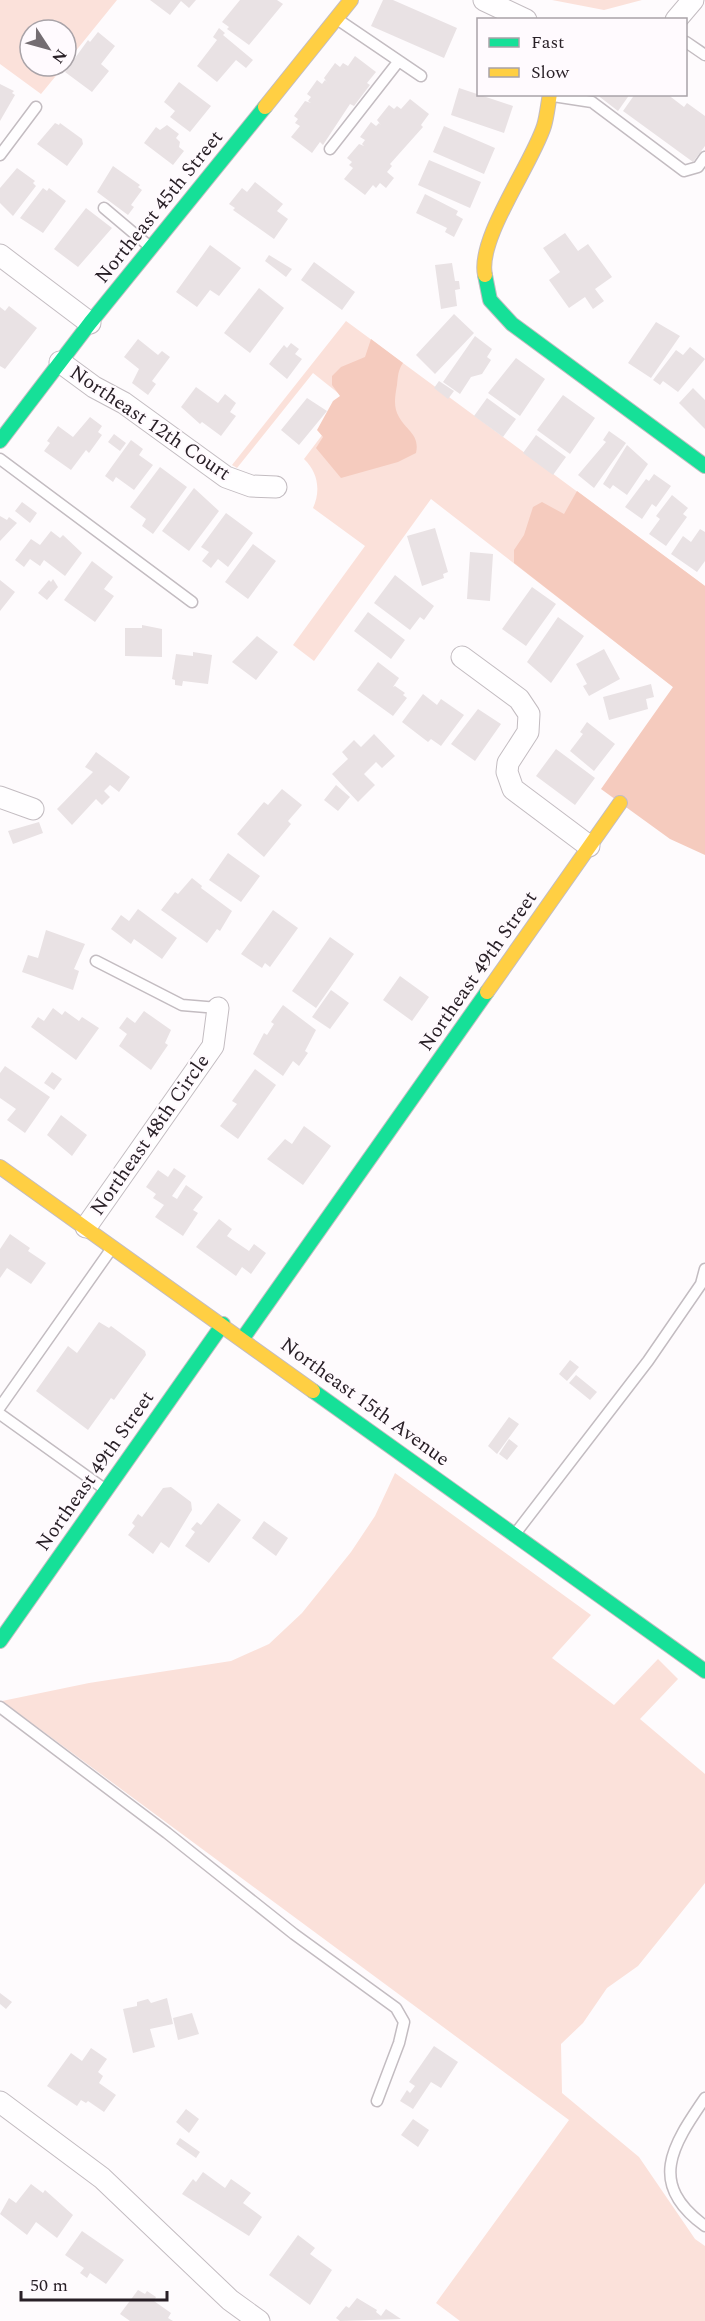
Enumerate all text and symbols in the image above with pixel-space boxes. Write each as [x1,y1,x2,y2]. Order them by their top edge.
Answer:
north arrow [18,18,78,78]
legend [477,18,687,96]
text: Fast [531,29,564,56]
text: N [46,44,73,69]
text: Slow [531,59,570,86]
street label: Northeast 45th Street [88,124,230,290]
street label: Northeast 12th Court [63,358,237,488]
street label: Northeast 49th Street [411,885,545,1057]
street label: Northeast 48th Circle [83,1048,217,1222]
street label: Northeast 15th Avenue [274,1330,456,1474]
street label: Northeast 49th Street [28,1385,162,1557]
scale bar [21,2264,166,2302]
text: 50 m [30,2272,68,2299]

